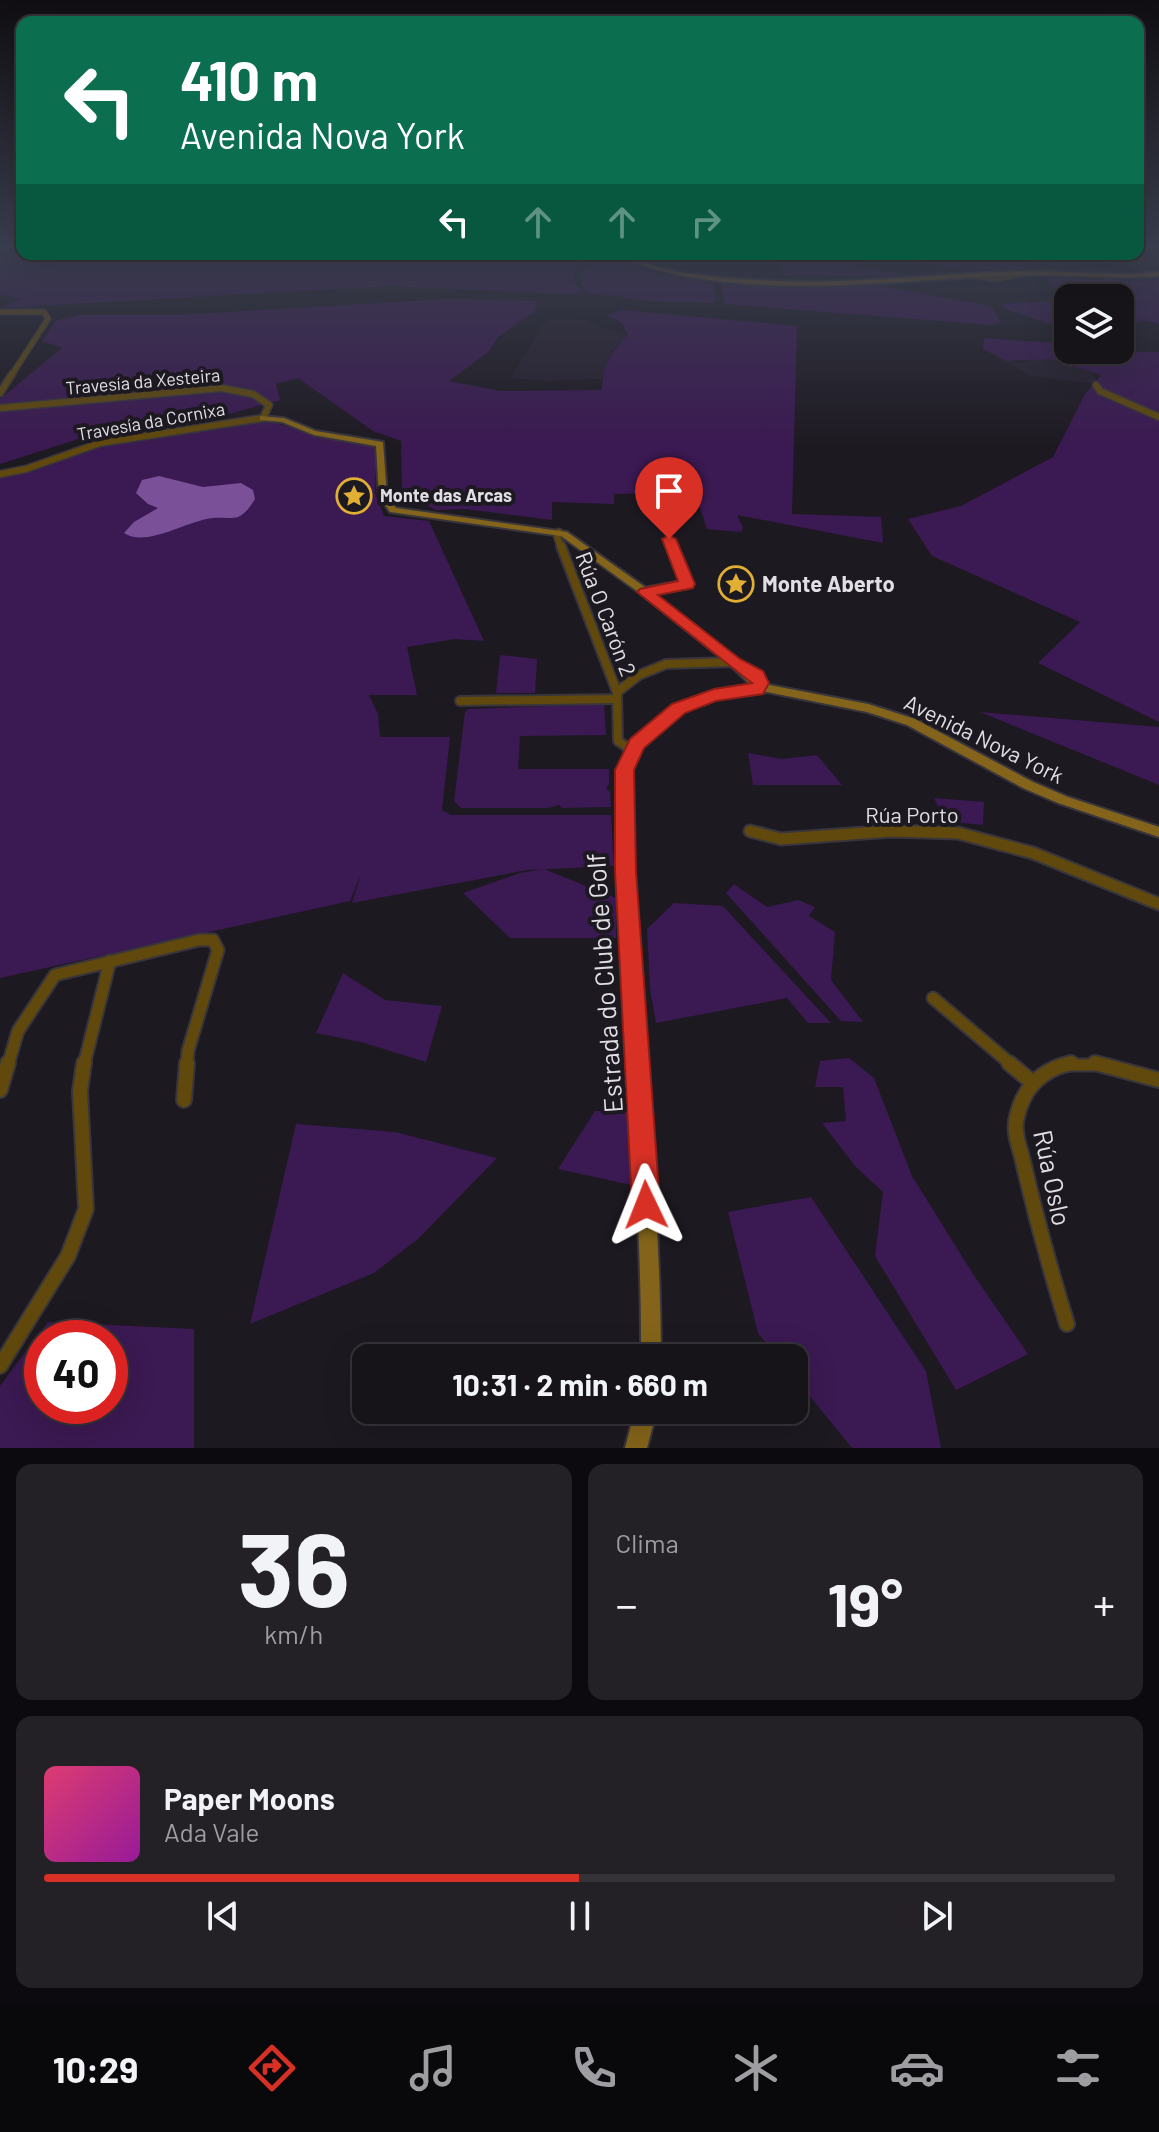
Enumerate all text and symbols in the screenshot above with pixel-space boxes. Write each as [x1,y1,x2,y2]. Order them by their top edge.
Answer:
text: 410 m [180,45,318,112]
icon: left [48,48,152,152]
text: Avenida Nova York [180,113,465,156]
icon: left [432,200,476,244]
icon: ahead [516,200,560,244]
icon: ahead [600,200,644,244]
icon: right [684,200,728,244]
map controls [1054,284,1134,364]
button: layers [1054,284,1134,364]
street label: Travesía da Xesteira [65,363,221,399]
street label: Travesía da Cornixa [75,397,227,445]
pin [635,457,703,539]
icon: arrive [647,469,691,513]
place icon: Monte das Arcas [335,477,373,515]
place label: Monte das Arcas [380,484,512,506]
street label: Rúa O Carón 2 [571,548,643,680]
place icon: Monte Aberto [717,565,755,603]
place label: Monte Aberto [762,570,895,596]
street label: Avenida Nova York [901,688,1068,788]
street label: Rúa Porto [865,801,959,827]
street label: Estrada do Club de Golf [579,852,628,1114]
street label: Rúa Oslo [1028,1127,1079,1228]
position arrow [604,1163,688,1247]
speed limit sign: 40 [24,1320,128,1424]
text: 10:31 · 2 min · 660 m [452,1366,708,1402]
text: 36 [238,1503,350,1628]
text: Clima [616,1527,679,1558]
text: 19° [827,1567,903,1639]
text: − [616,1577,638,1630]
text: + [1093,1577,1115,1630]
text: km/h [264,1618,323,1649]
text: Paper Moons [164,1780,335,1816]
text: Ada Vale [164,1816,259,1847]
icon: previous [201,1894,245,1938]
icon: pause [558,1894,602,1938]
icon: next [915,1894,959,1938]
icon: directions [244,2040,300,2096]
icon: music [405,2040,461,2096]
icon: phone [566,2040,622,2096]
icon: climate [728,2040,784,2096]
icon: car [889,2040,945,2096]
icon: filters [1050,2040,1106,2096]
text: 10:29 [53,2047,138,2090]

